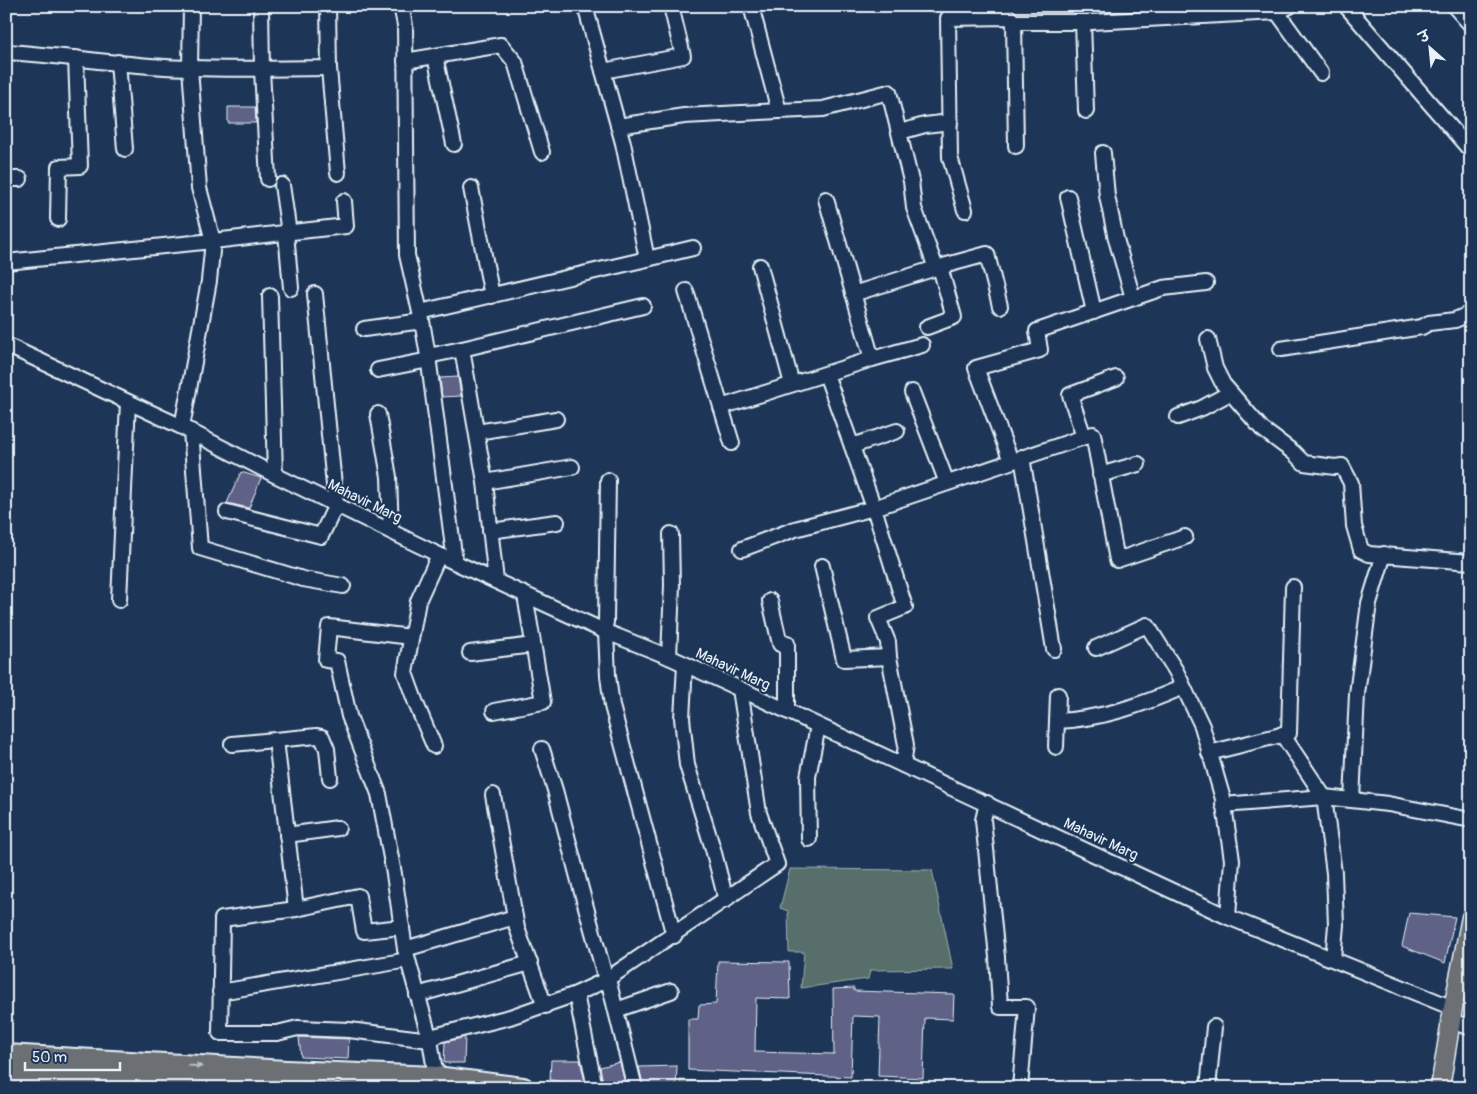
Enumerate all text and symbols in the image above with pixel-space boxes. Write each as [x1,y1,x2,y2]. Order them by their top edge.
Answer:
north arrow [1404,22,1454,72]
text: उ [1415,26,1434,47]
street label: Mahavir Marg [324,475,405,528]
street label: Mahavir Marg [692,644,773,695]
street label: Mahavir Marg [1060,814,1141,865]
scale bar [25,1039,120,1071]
text: 50 m [32,1048,67,1067]
one-way arrow [187,1062,203,1070]

